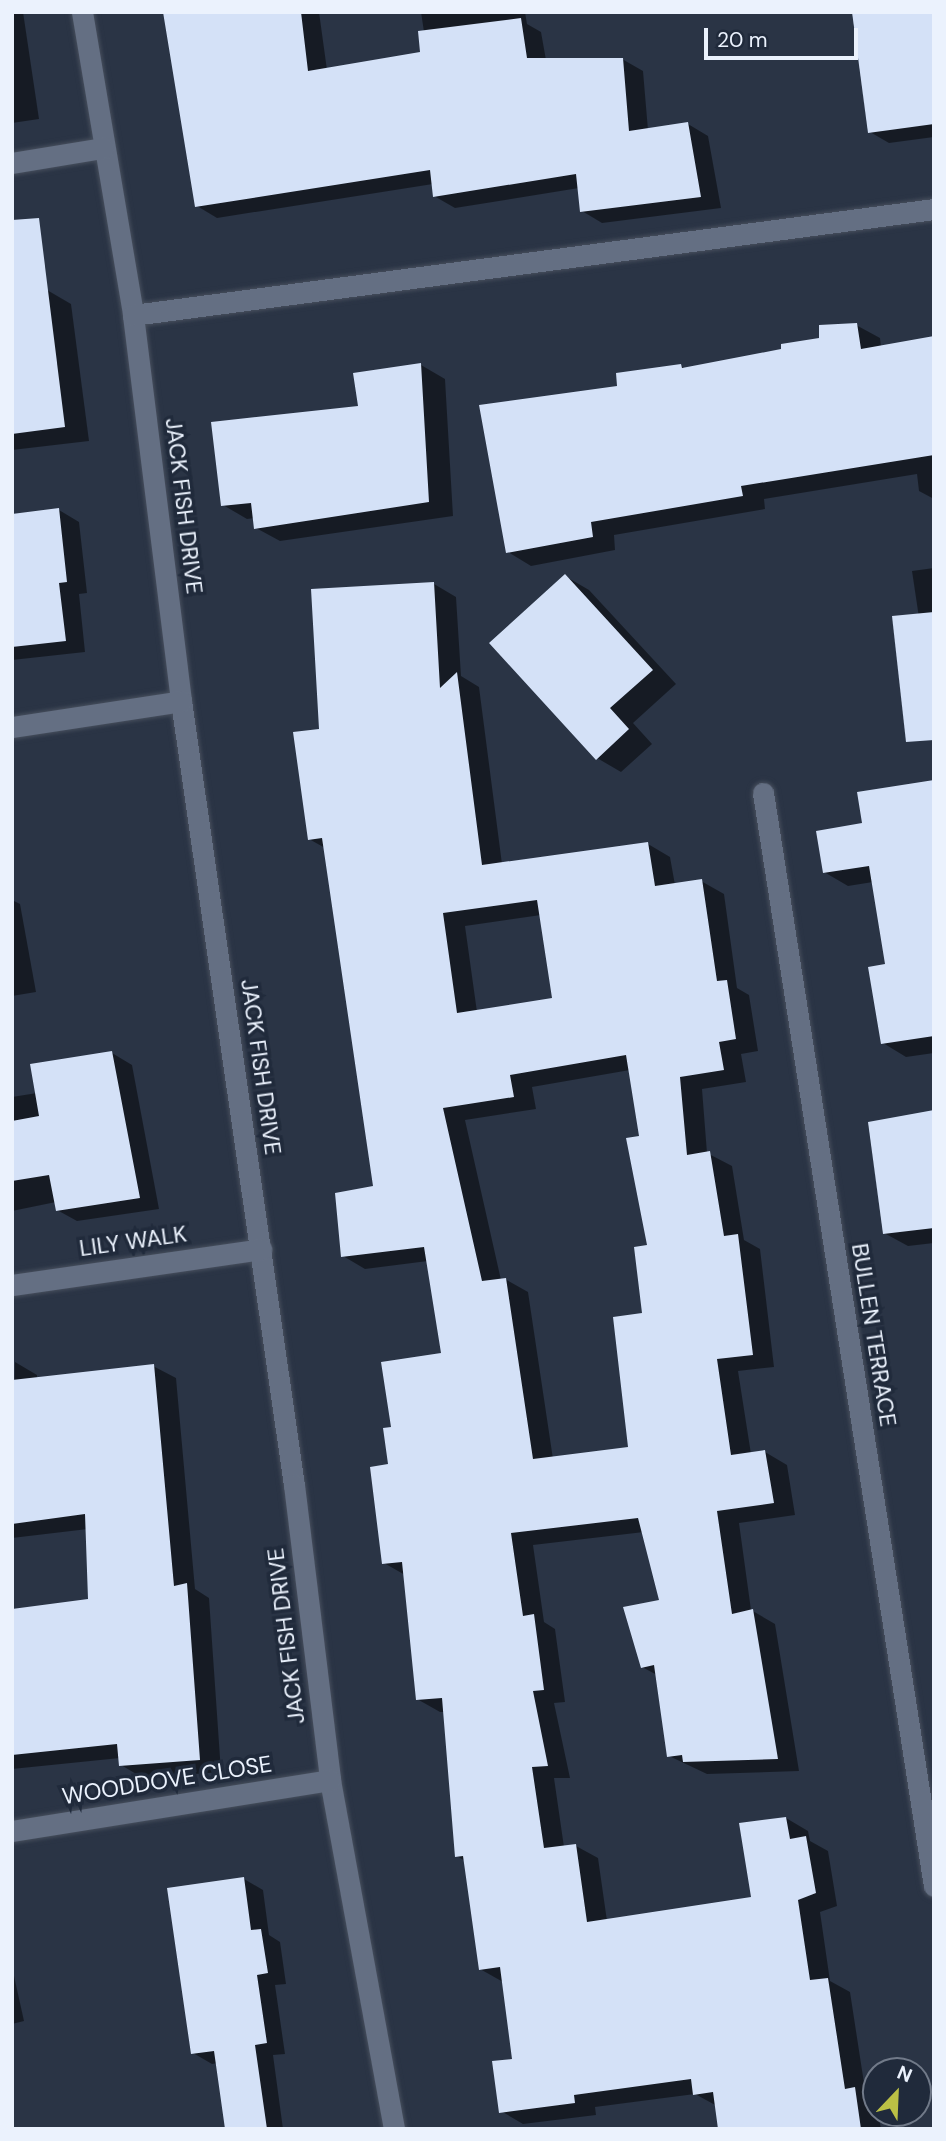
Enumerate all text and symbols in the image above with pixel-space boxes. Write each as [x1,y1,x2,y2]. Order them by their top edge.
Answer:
scale bar [708,14,862,58]
text: 20 m [717,26,768,54]
street label: JACK FISH DRIVE [160,416,208,596]
street label: JACK FISH DRIVE [235,977,287,1157]
street label: LILY WALK [77,1220,189,1262]
street label: BULLEN TERRACE [846,1241,902,1429]
street label: JACK FISH DRIVE [262,1546,310,1726]
street label: WOODDOVE CLOSE [60,1750,274,1810]
north arrow [862,2057,932,2127]
text: N [893,2060,916,2088]

